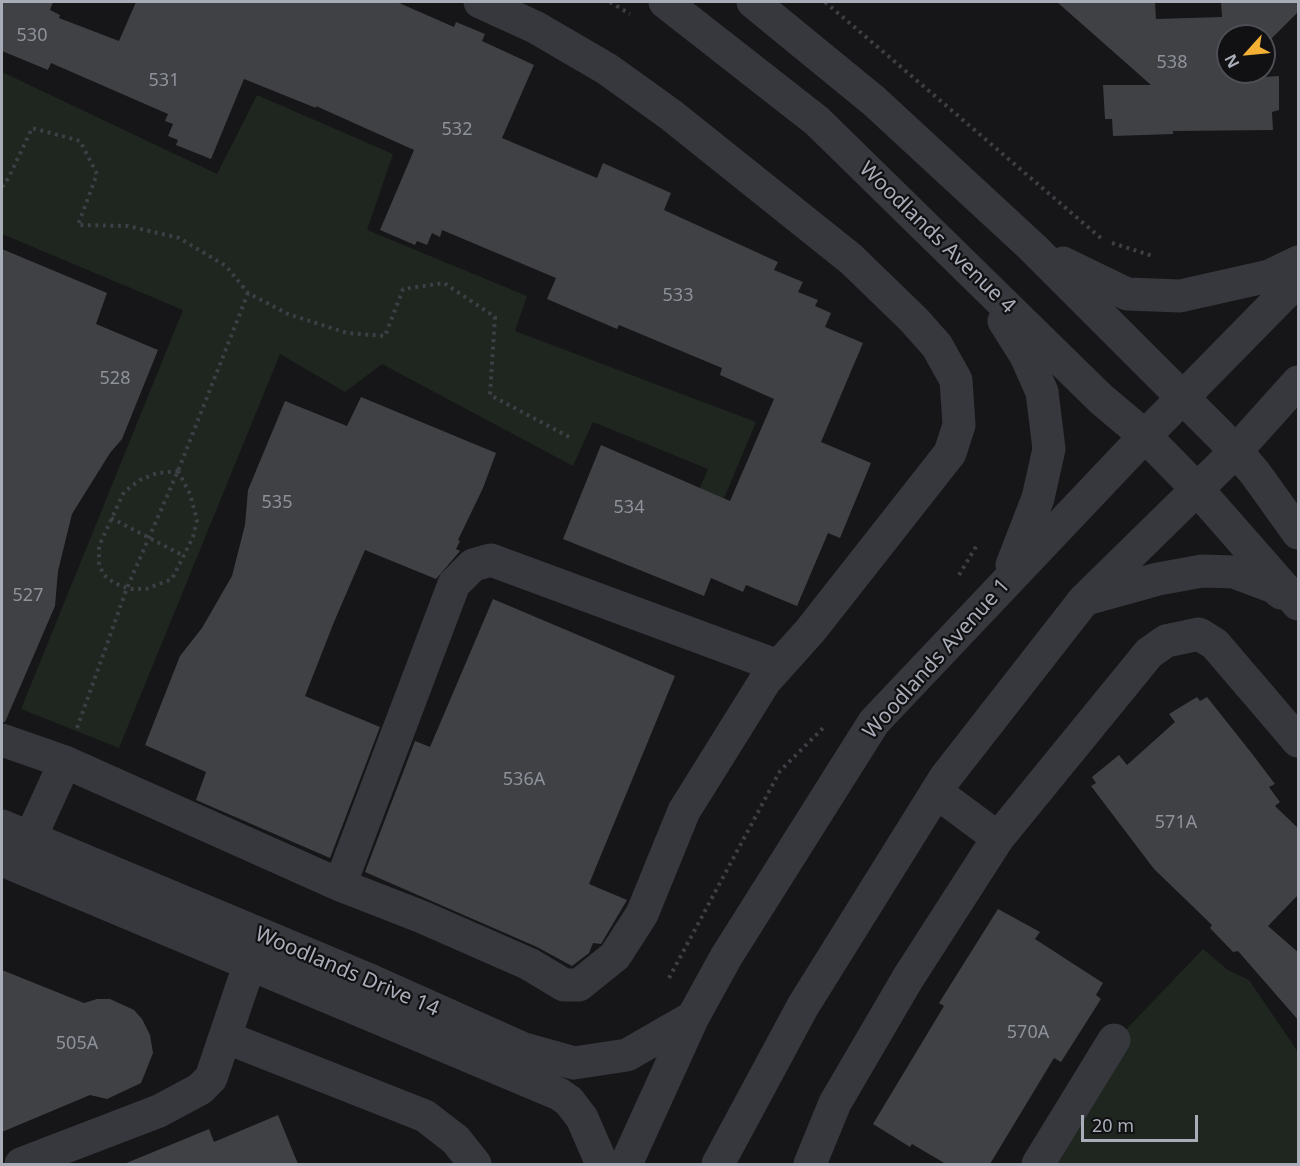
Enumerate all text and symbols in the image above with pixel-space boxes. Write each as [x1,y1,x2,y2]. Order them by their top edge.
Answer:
north arrow [1216,24,1276,84]
house number: 530 [17,25,47,47]
text: N [1219,50,1245,72]
house number: 538 [1157,52,1187,74]
house number: 531 [149,70,179,92]
house number: 532 [442,119,472,141]
street label: Woodlands Avenue 4 [854,157,1020,319]
house number: 533 [663,285,693,307]
house number: 528 [100,368,130,390]
house number: 535 [262,492,292,514]
house number: 534 [614,497,644,519]
street label: Woodlands Avenue 1 [858,574,1016,744]
house number: 527 [13,585,43,607]
house number: 536A [503,769,545,791]
house number: 571A [1155,812,1197,834]
street label: Woodlands Drive 14 [251,922,443,1022]
house number: 570A [1007,1022,1049,1044]
house number: 505A [56,1033,98,1055]
scale bar [1084,1103,1201,1141]
text: 20 m [1092,1113,1134,1137]

